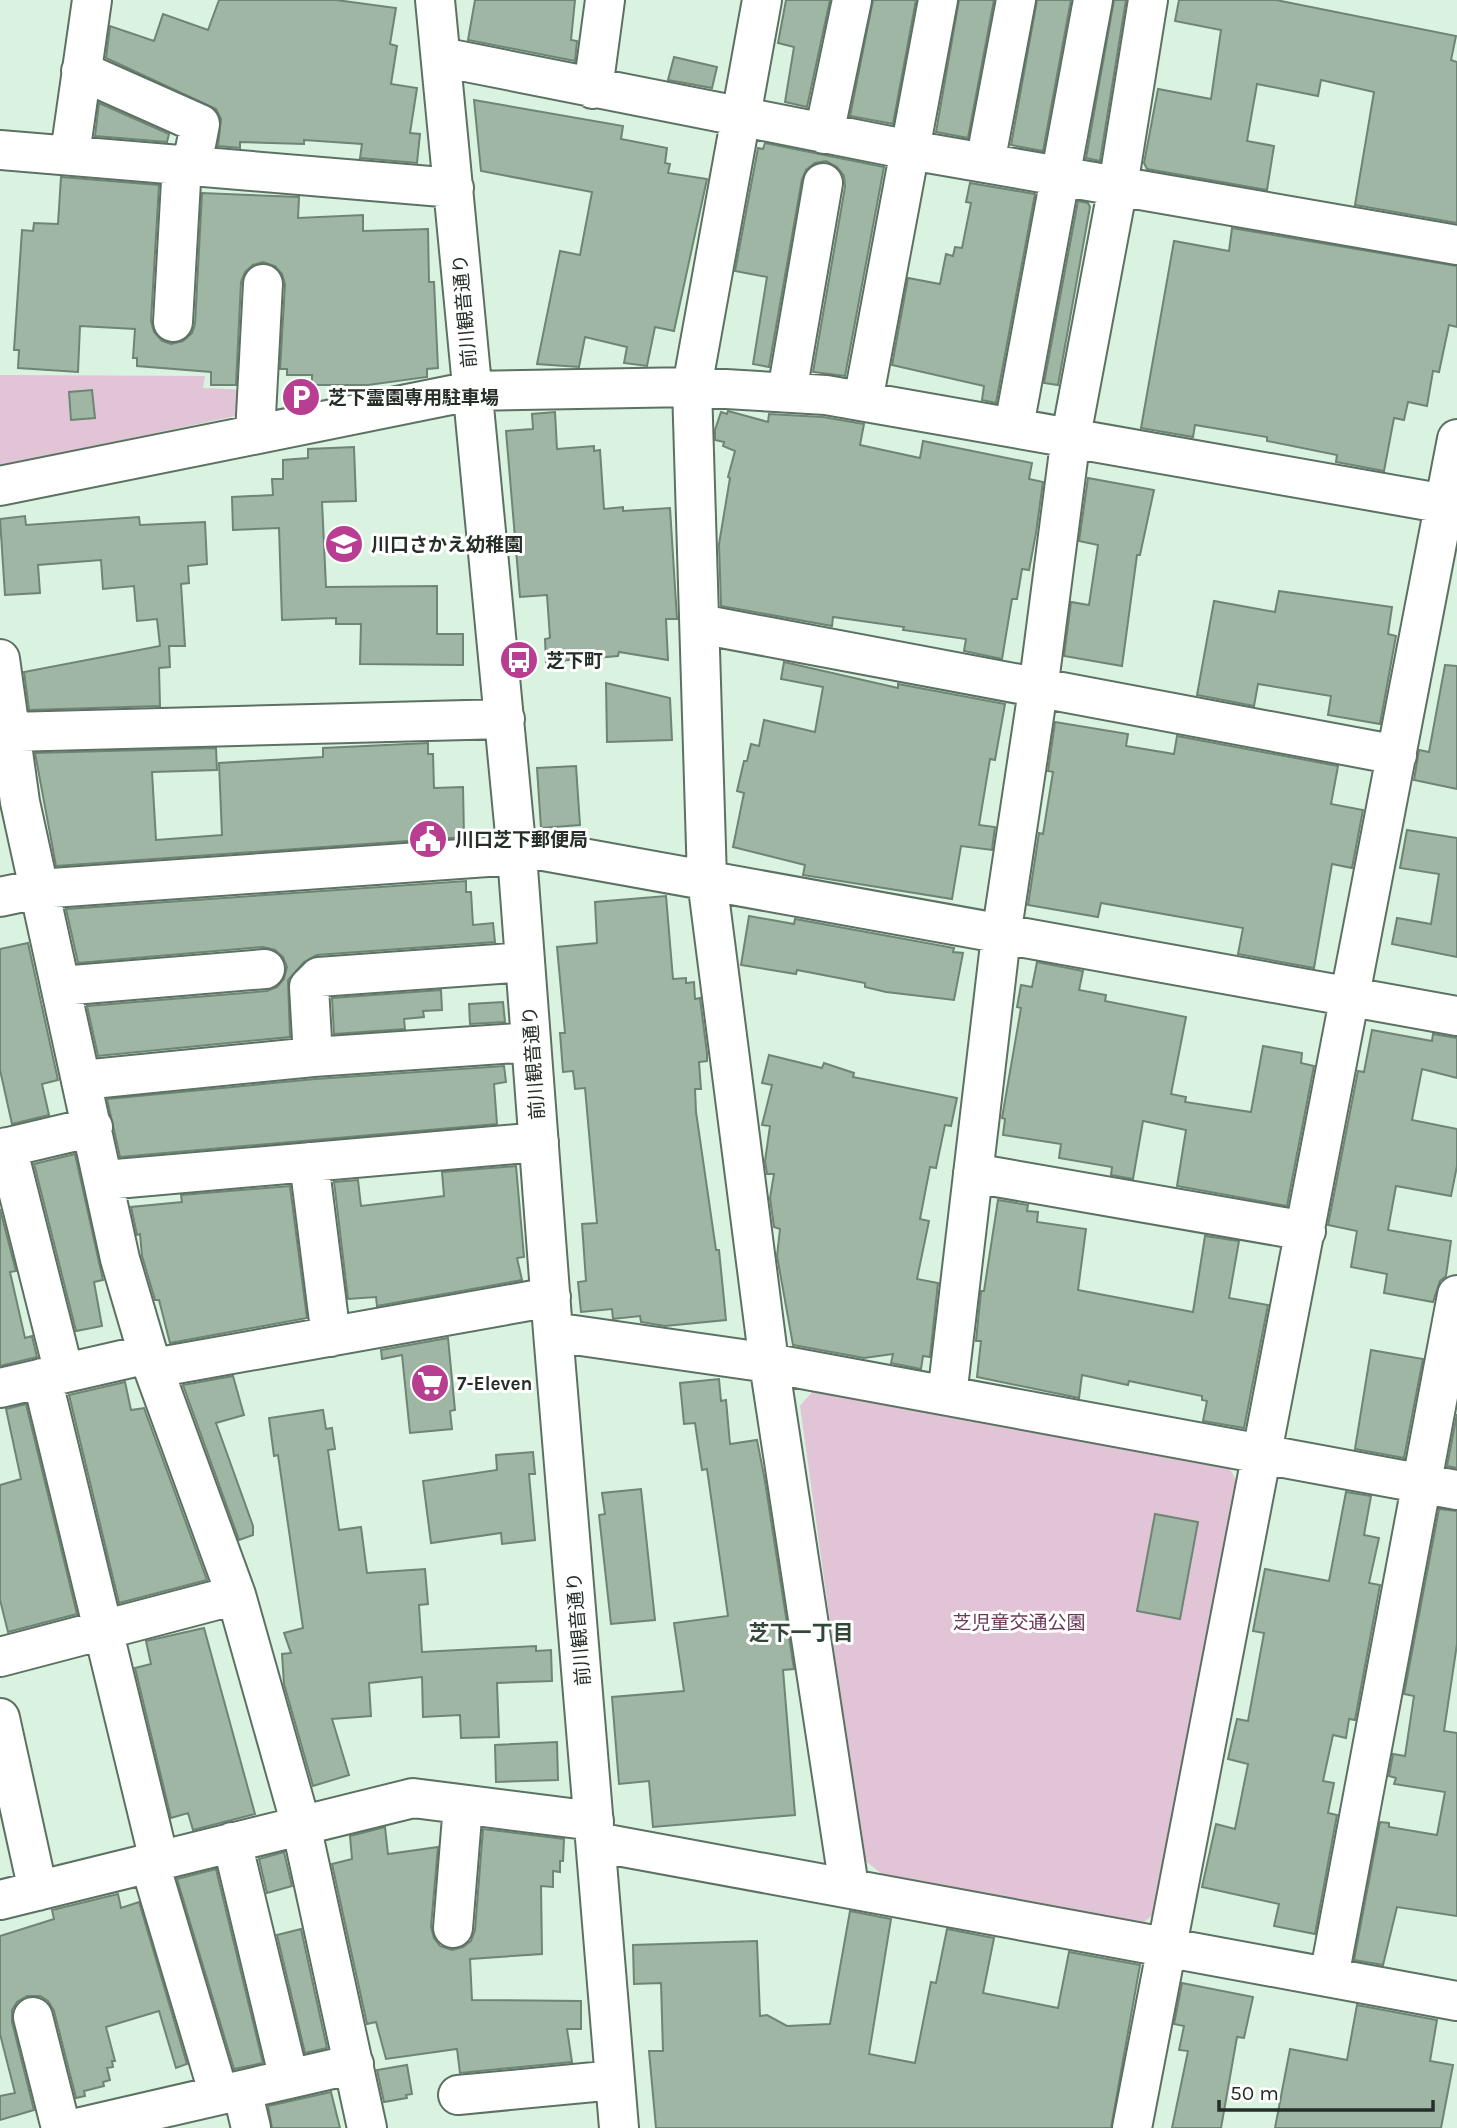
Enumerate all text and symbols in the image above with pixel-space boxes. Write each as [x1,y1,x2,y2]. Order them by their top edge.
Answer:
street label: 前川観音通り [449,253,481,369]
parking icon: 芝下霊園専用駐車場 [280,376,322,418]
place label: 芝下霊園専用駐車場 [328,387,499,409]
school or university icon: 川口さかえ幼稚園 [323,523,365,565]
place label: 川口さかえ幼稚園 [371,534,523,556]
bus stop icon: 芝下町 [498,639,540,681]
place label: 芝下町 [546,650,603,672]
public building icon: 川口芝下郵便局 [407,818,449,860]
place label: 川口芝下郵便局 [455,829,588,851]
street label: 前川観音通り [519,1005,549,1121]
supermarket icon: 7-Eleven [409,1362,451,1404]
place label: 7-Eleven [457,1373,532,1395]
street label: 前川観音通り [563,1571,595,1687]
park label: 芝児童交通公園 [952,1612,1086,1634]
district label: 芝下一丁目 [749,1621,854,1645]
scale bar [1219,2068,1432,2112]
text: 50 m [1230,2081,1279,2105]

